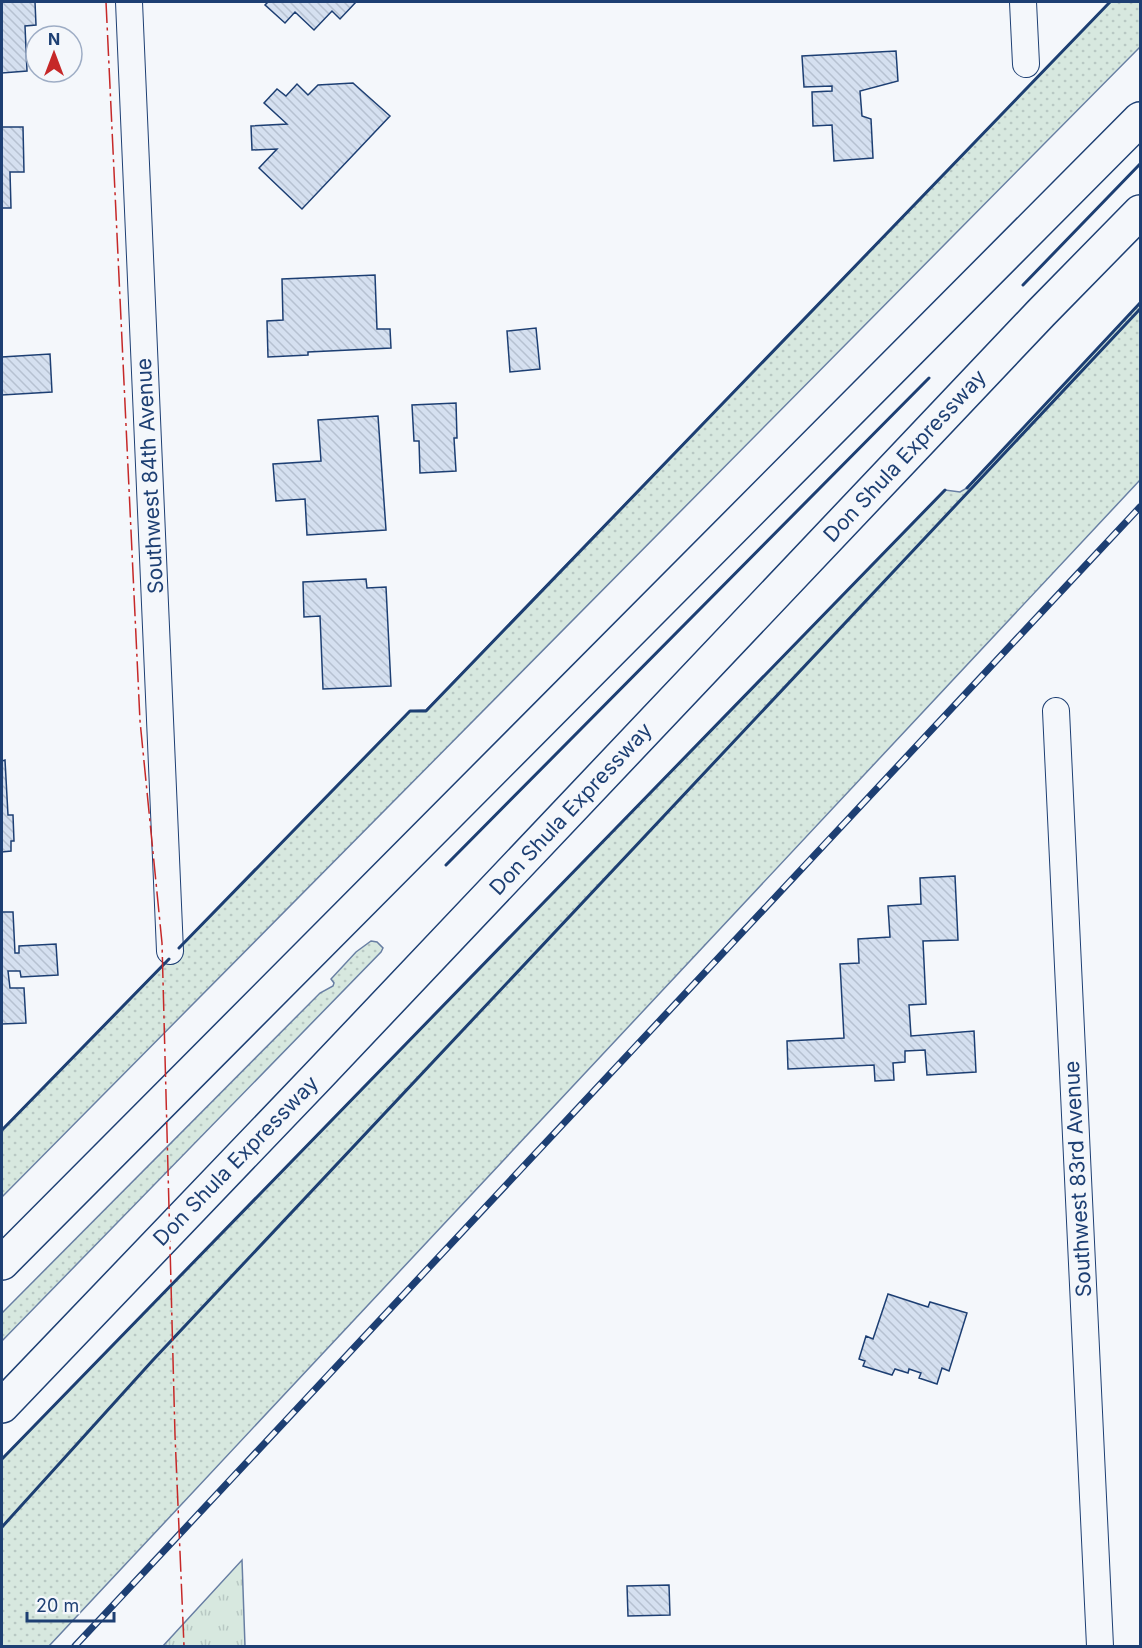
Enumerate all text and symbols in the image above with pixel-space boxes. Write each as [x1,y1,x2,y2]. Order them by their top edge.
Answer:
north arrow [24,24,84,84]
text: N [48,29,60,49]
street label: Southwest 84th Avenue [131,357,168,595]
street label: Don Shula Expressway [818,364,991,547]
street label: Don Shula Expressway [484,717,657,900]
street label: Southwest 83rd Avenue [1059,1060,1096,1298]
street label: Don Shula Expressway [148,1070,323,1251]
scale bar [27,1585,114,1623]
text: 20 m [36,1595,79,1616]

